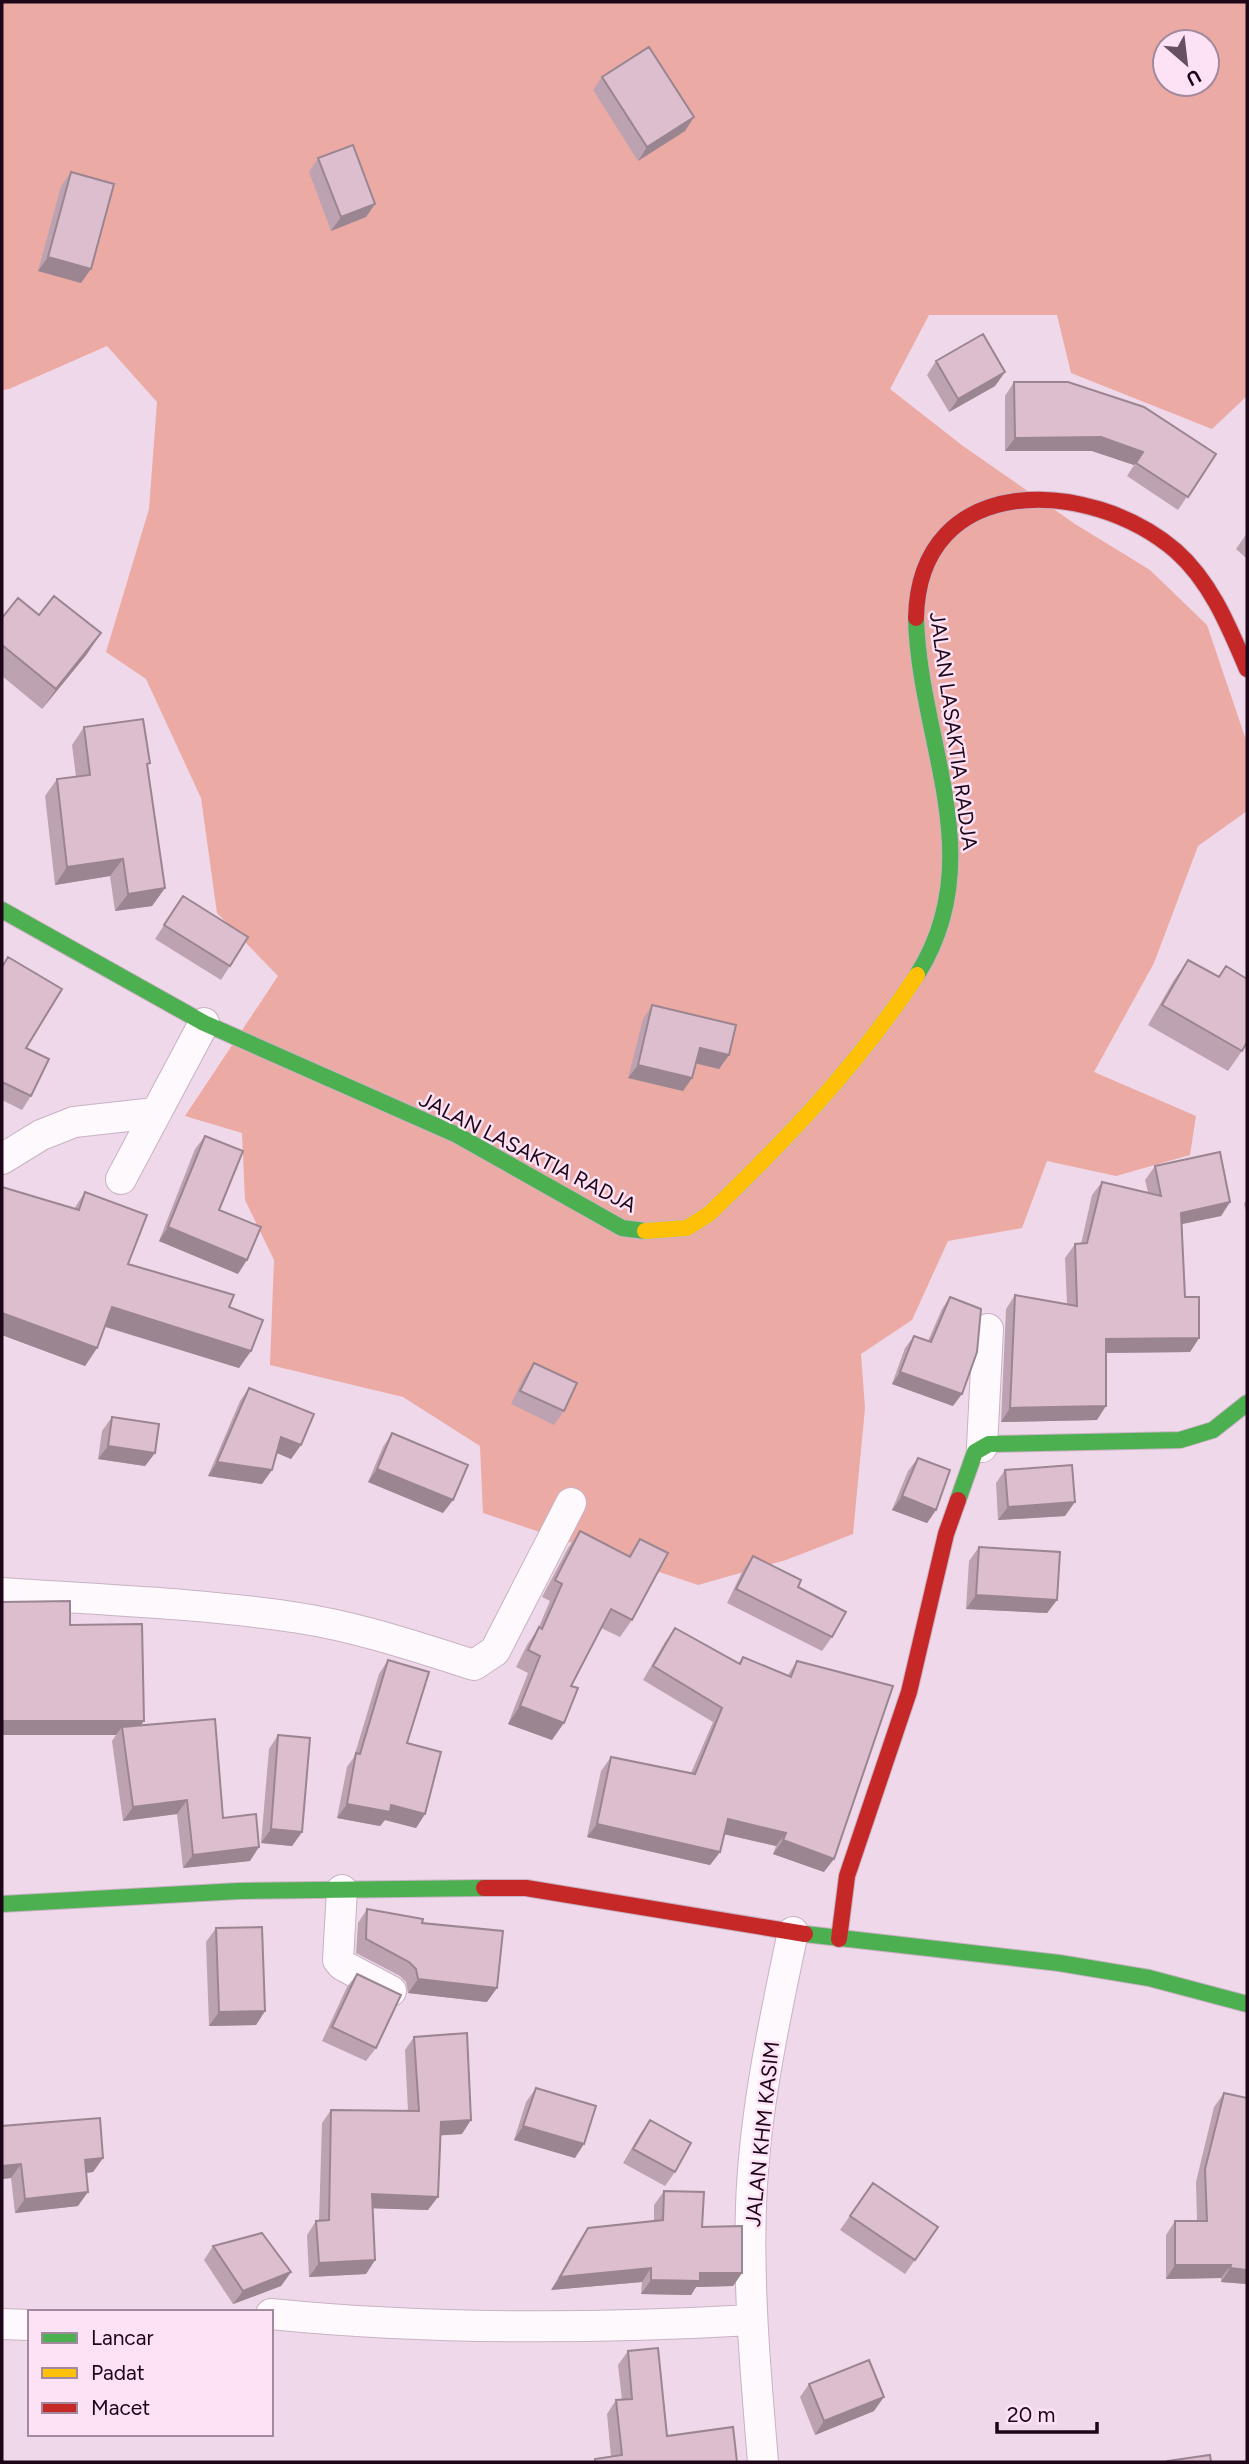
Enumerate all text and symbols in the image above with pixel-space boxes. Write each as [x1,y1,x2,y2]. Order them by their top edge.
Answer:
north arrow [1151,28,1221,98]
text: U [1182,64,1205,91]
street label: JALAN LASAKTIA RADJA [925,610,983,852]
street label: JALAN LASAKTIA RADJA [415,1086,641,1218]
street label: JALAN KHM KASIM [740,2040,784,2228]
legend [28,2310,273,2436]
text: Lancar [91,2325,154,2350]
text: Padat [91,2360,145,2385]
scale bar [997,2390,1097,2434]
text: Macet [91,2395,150,2420]
text: 20 m [1007,2402,1055,2427]

